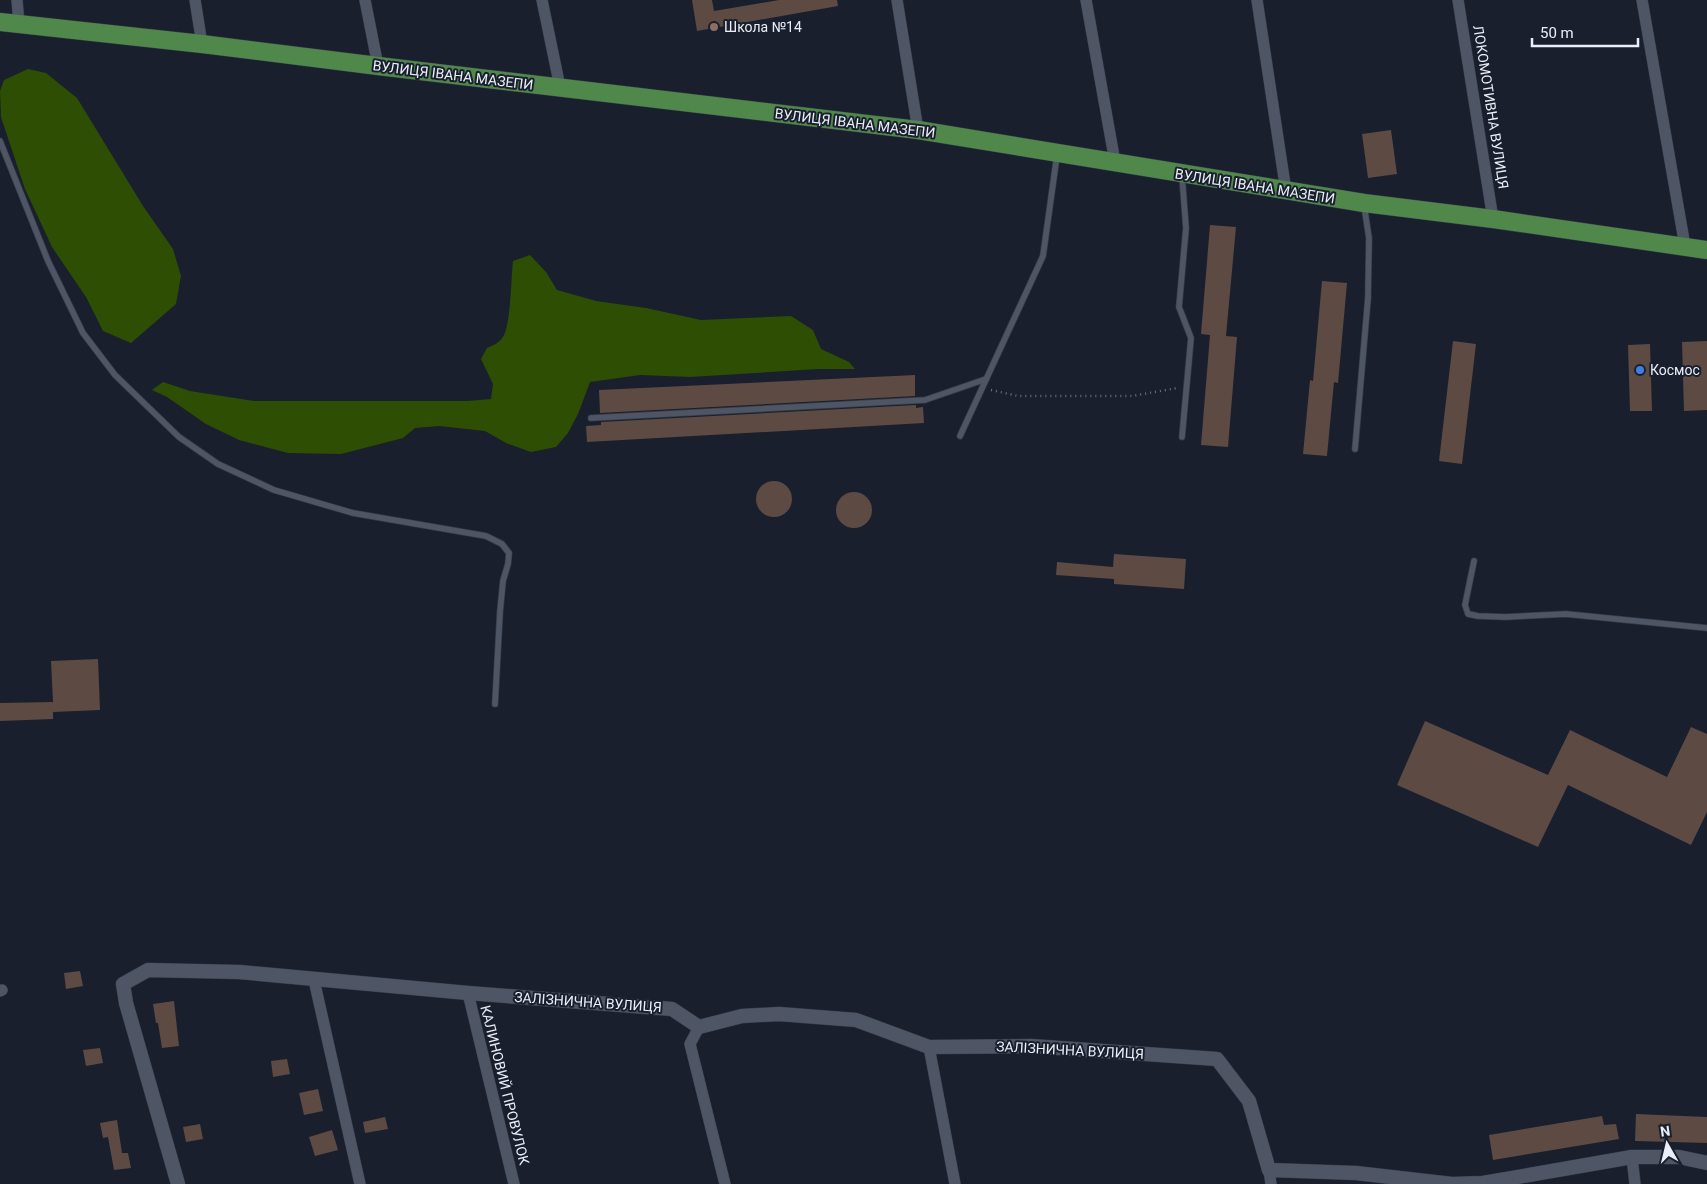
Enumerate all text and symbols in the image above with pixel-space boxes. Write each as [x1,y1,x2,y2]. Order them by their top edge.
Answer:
scale bar [1532,15,1638,47]
place label: Школа №14 [724,19,802,35]
marker: Школа №14 [708,21,720,33]
street label: ЛОКОМОТИВНА ВУЛИЦЯ [1470,24,1512,190]
text: 50 m [1540,24,1574,42]
street label: ВУЛИЦЯ ІВАНА МАЗЕПИ [372,57,534,93]
street label: ВУЛИЦЯ ІВАНА МАЗЕПИ [774,105,936,141]
street label: ВУЛИЦЯ ІВАНА МАЗЕПИ [1174,165,1336,207]
place label: Космос [1650,362,1700,378]
marker: Космос [1634,364,1646,376]
street label: ЗАЛІЗНИЧНА ВУЛИЦЯ [514,989,662,1015]
street label: КАЛИНОВИЙ ПРОВУЛОК [477,1004,533,1166]
street label: ЗАЛІЗНИЧНА ВУЛИЦЯ [996,1038,1144,1062]
north arrow [1642,1119,1692,1169]
text: N [1659,1123,1671,1140]

